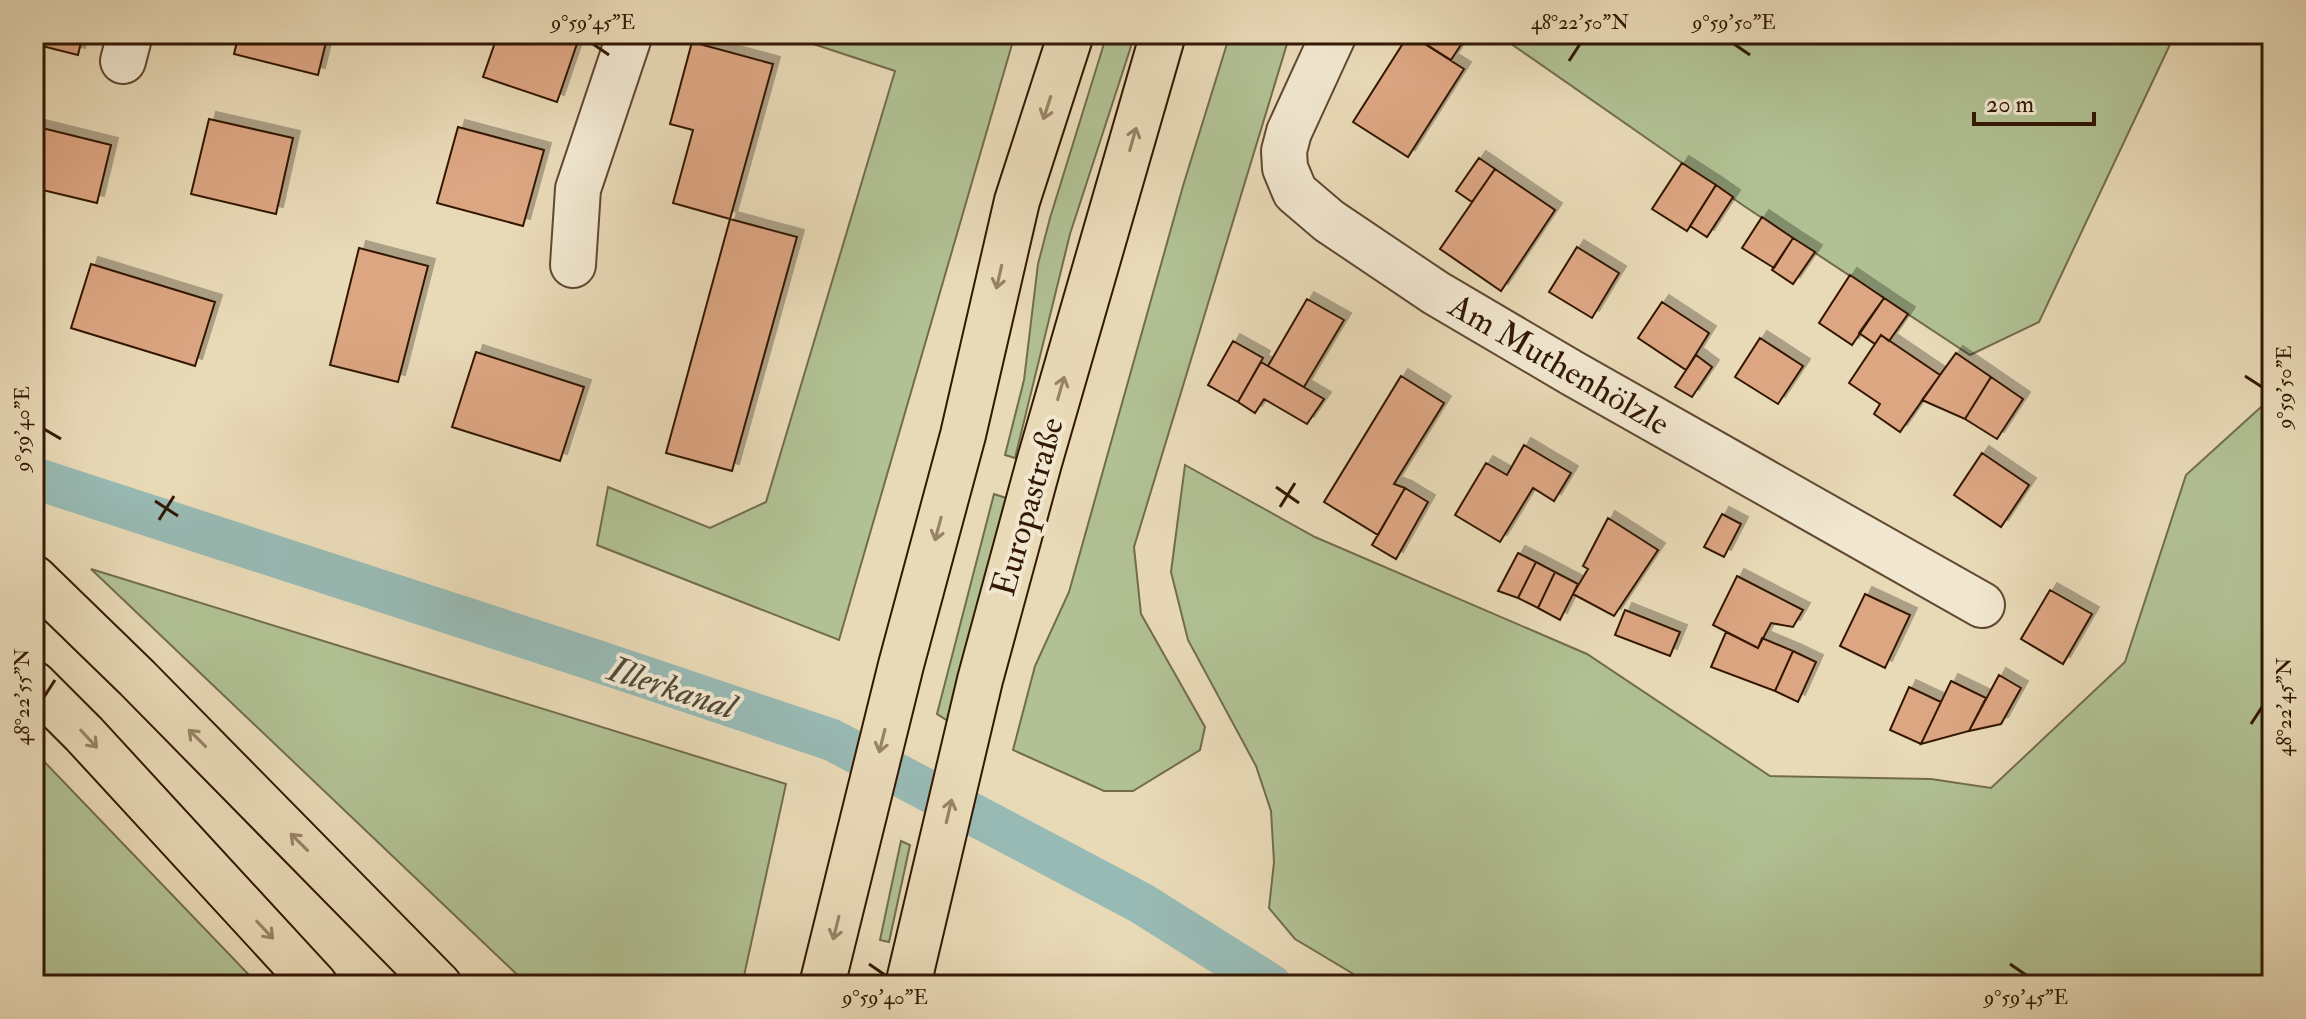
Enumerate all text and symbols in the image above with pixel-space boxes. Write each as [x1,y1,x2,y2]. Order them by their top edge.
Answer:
text: 9°59'45"E [549,10,635,35]
text: 48°22'50"N [1531,10,1629,35]
text: 9°59'50"E [1690,10,1776,35]
scale bar [1974,76,2094,126]
text: 20 m [1986,89,2035,120]
one-way arrow [1039,95,1053,120]
one-way arrow [1126,126,1141,152]
one-way arrow [991,263,1006,289]
street label: Am Muthenhölzle [1440,284,1677,446]
text: 9°59'50"E [2272,345,2297,431]
one-way arrow [1054,376,1069,402]
text: 9°59'40"E [10,386,35,474]
street label: Europastraße [982,413,1074,601]
one-way arrow [929,516,944,542]
water label: Illerkanal [601,646,744,730]
text: 48°22'55"N [10,648,35,745]
text: 48°22'45"N [2272,657,2297,756]
one-way arrow [874,728,889,753]
one-way arrow [79,729,98,748]
one-way arrow [188,729,207,748]
one-way arrow [942,799,957,825]
one-way arrow [290,833,309,852]
one-way arrow [828,914,843,940]
one-way arrow [256,920,274,940]
text: 9°59'40"E [840,985,928,1010]
text: 9°59'45"E [1982,985,2068,1010]

